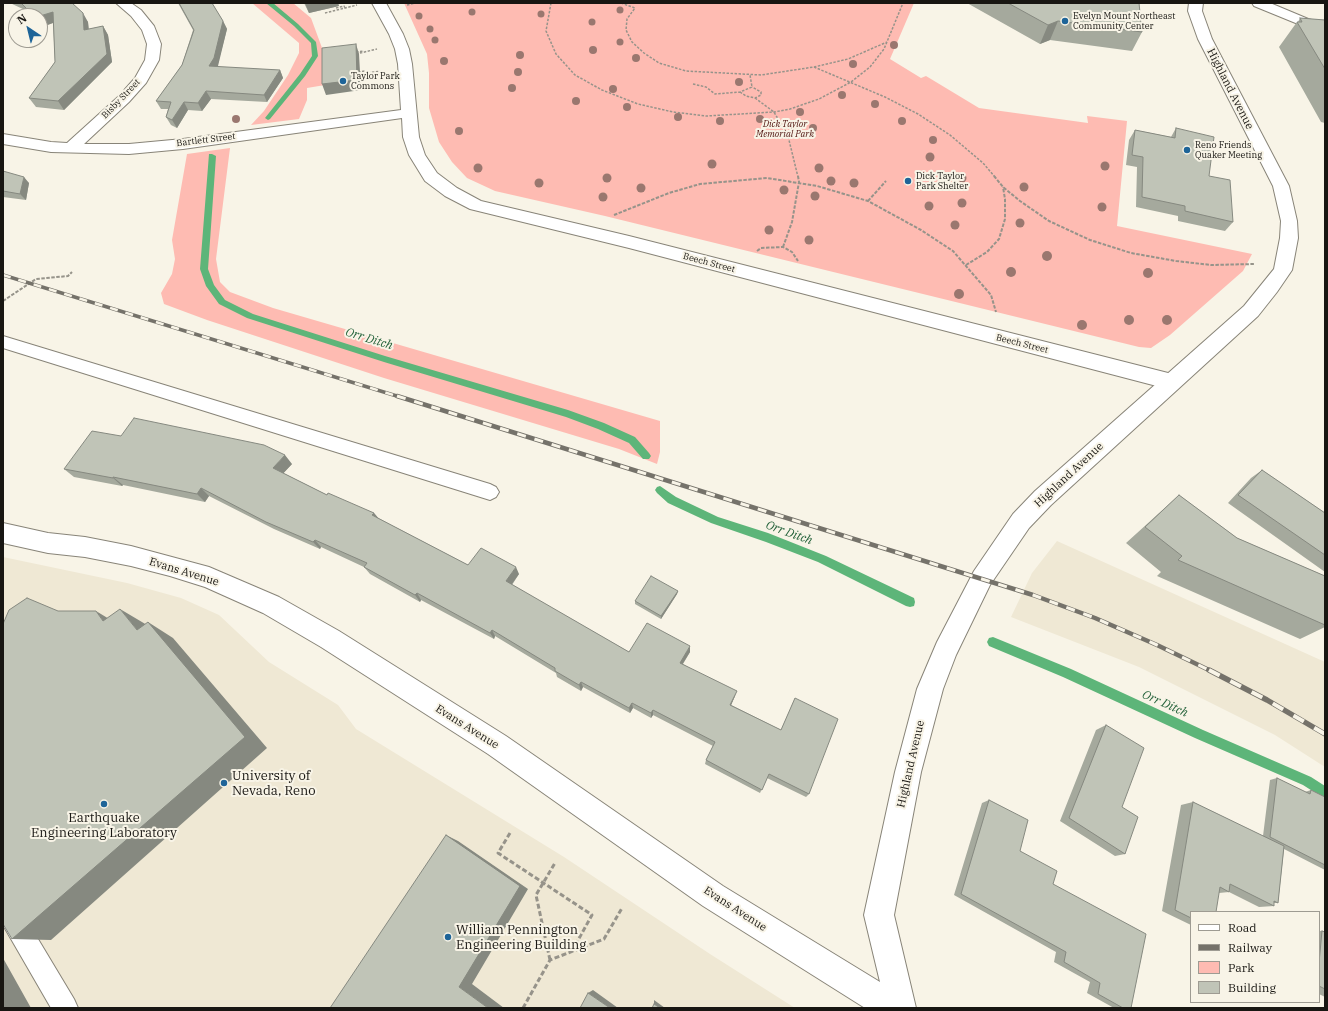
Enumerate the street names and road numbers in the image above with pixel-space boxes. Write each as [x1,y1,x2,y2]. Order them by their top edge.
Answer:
street label: Highland Avenue [1204,46,1256,132]
street label: Bisby Street [99,77,143,121]
street label: Bartlett Street [176,131,236,149]
street label: Beech Street [682,251,736,275]
street label: Beech Street [995,332,1049,356]
street label: Highland Avenue [1032,440,1106,510]
street label: Evans Avenue [147,555,221,589]
street label: Evans Avenue [433,702,501,752]
street label: Highland Avenue [895,719,927,809]
street label: Evans Avenue [701,884,769,934]

